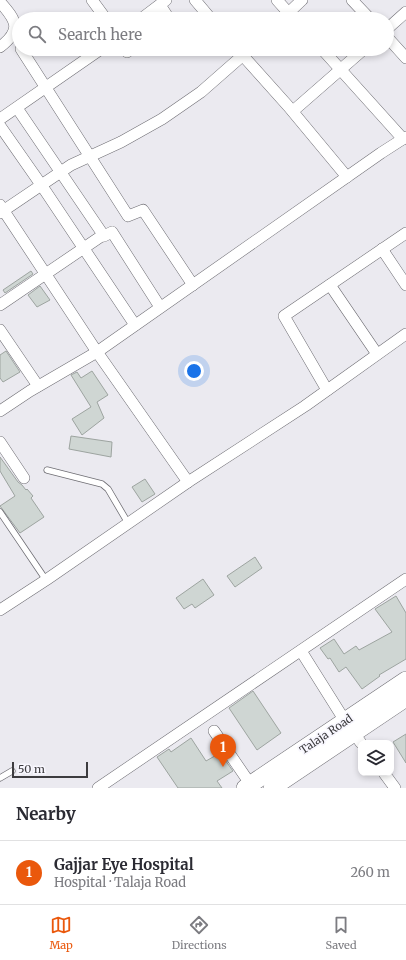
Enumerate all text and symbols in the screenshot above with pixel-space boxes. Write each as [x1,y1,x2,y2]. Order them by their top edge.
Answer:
search box [12,12,394,56]
icon: search [26,23,48,45]
text: Search here [58,25,142,44]
your location [184,361,204,381]
street label: Talaja Road [297,711,356,757]
pin: 1 [210,734,236,767]
map controls [358,740,394,776]
button: layers [358,740,394,776]
scale bar [12,760,88,779]
text: 50 m [18,762,45,776]
text: Nearby [16,803,76,825]
text: Gajjar Eye Hospital [54,855,194,874]
text: 1 [26,864,32,881]
text: 260 m [350,864,390,881]
text: Hospital · Talaja Road [54,874,186,891]
tab: Map [49,914,73,952]
tab: Directions [172,914,227,952]
tab: Saved [325,914,357,952]

